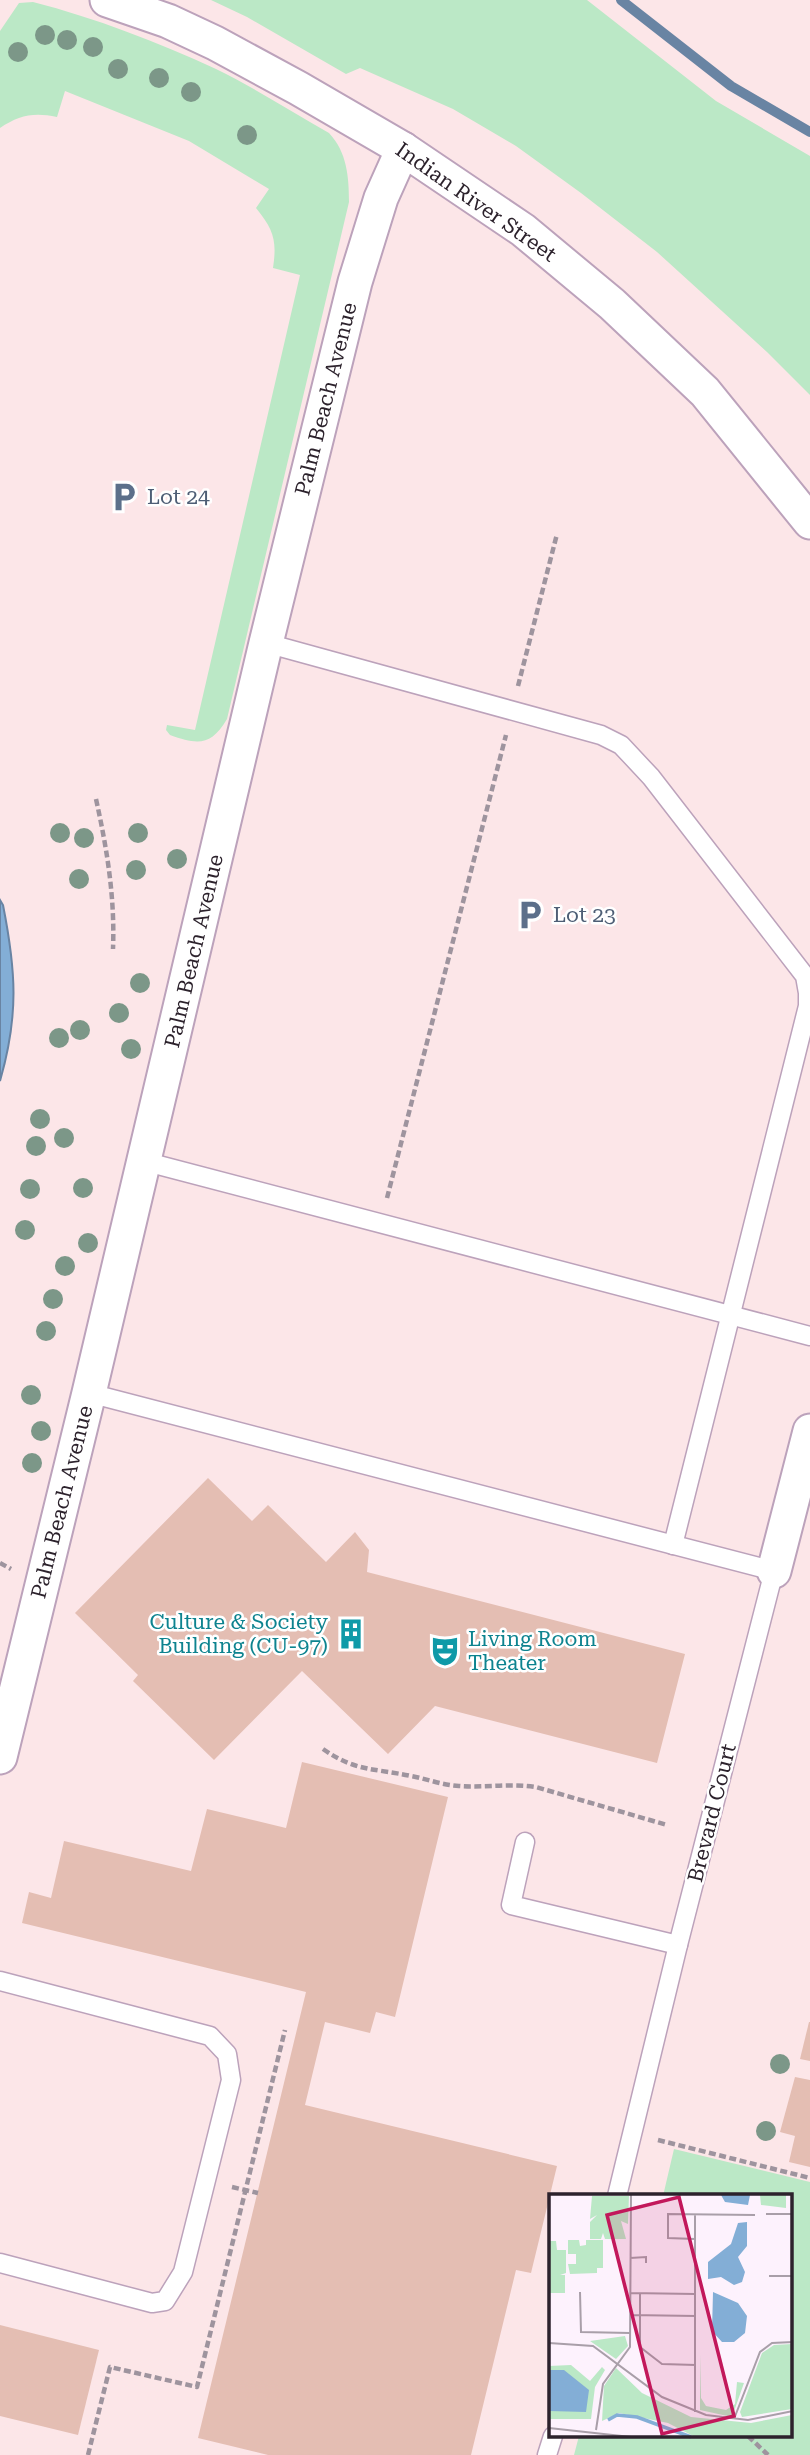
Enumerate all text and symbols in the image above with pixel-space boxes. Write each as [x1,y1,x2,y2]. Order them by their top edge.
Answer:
street label: Indian River Street [391,138,561,267]
street label: Palm Beach Avenue [290,300,362,498]
parking icon: Lot 24 [107,480,141,514]
place label: Lot 24 [147,485,210,509]
street label: Palm Beach Avenue [160,852,228,1050]
parking icon: Lot 23 [513,898,547,932]
place label: Lot 23 [553,903,616,927]
street label: Palm Beach Avenue [26,1403,98,1601]
place label: Culture & Society Building (CU-97) [149,1610,329,1658]
building icon: Culture & Society Building (CU-97) [334,1617,368,1651]
place label: Living Room Theater [468,1627,597,1675]
theatre icon: Living Room Theater [428,1634,462,1668]
street label: Brevard Court [683,1741,741,1885]
inset map [549,2194,792,2438]

